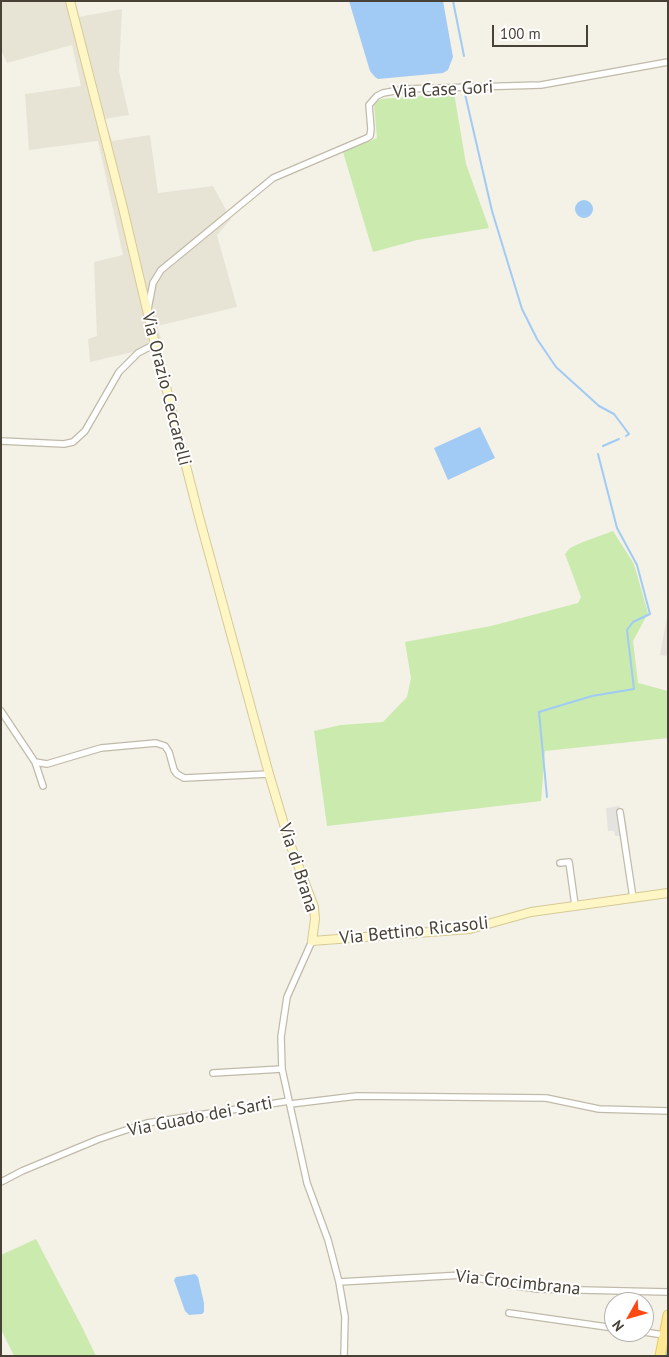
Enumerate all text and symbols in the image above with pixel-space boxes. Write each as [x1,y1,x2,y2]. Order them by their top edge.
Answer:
scale bar [494,15,590,47]
text: 100 m [500,24,541,43]
street label: Via Case Gori [392,77,494,103]
street label: Via Orazio Ceccarelli [136,310,196,468]
street label: Via di Brana [273,821,323,915]
street label: Via Bettino Ricasoli [338,912,490,950]
street label: Via Guado dei Sarti [126,1092,274,1142]
street label: Via Crocimbrana [454,1266,582,1300]
north arrow [604,1292,654,1342]
text: N [608,1316,628,1335]

